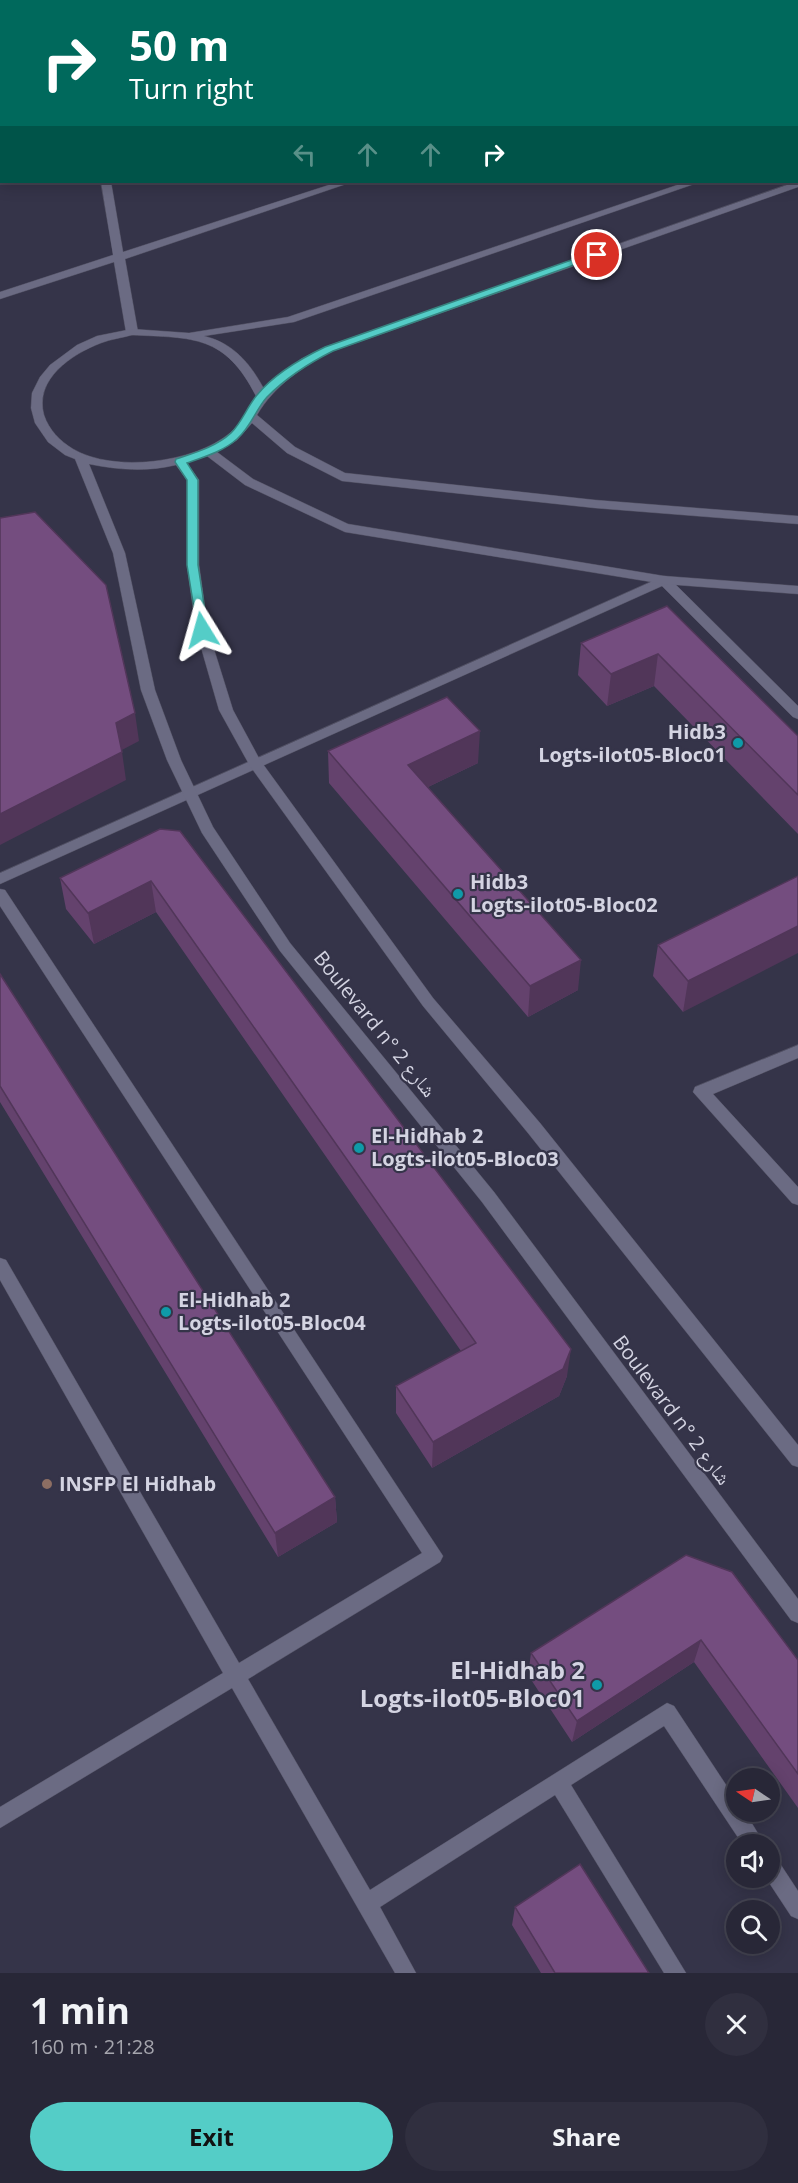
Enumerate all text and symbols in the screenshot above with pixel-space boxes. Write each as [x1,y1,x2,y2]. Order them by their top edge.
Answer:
text: 50 m [129,16,229,73]
icon: right [30,24,108,102]
text: Turn right [129,70,254,107]
icon: left [288,138,321,171]
icon: ahead [351,138,384,171]
icon: ahead [414,138,447,171]
icon: right [477,138,510,171]
pin [571,229,622,280]
icon: arrive [580,238,613,271]
position arrow [170,598,234,662]
place label: Hidb3 Logts-ilot05-Bloc01 [538,718,726,768]
marker: Hidb3 Logts-ilot05-Bloc01 [731,736,745,750]
place label: Hidb3 Logts-ilot05-Bloc02 [470,868,658,918]
marker: Hidb3 Logts-ilot05-Bloc02 [451,887,465,901]
street label: Boulevard n° شارع 2 [308,945,443,1102]
place label: El-Hidhab 2 Logts-ilot05-Bloc03 [371,1122,559,1172]
marker: El-Hidhab 2 Logts-ilot05-Bloc03 [352,1141,366,1155]
place label: El-Hidhab 2 Logts-ilot05-Bloc04 [178,1286,366,1336]
marker: El-Hidhab 2 Logts-ilot05-Bloc04 [159,1305,173,1319]
street label: Boulevard n° شارع 2 [607,1329,738,1490]
place label: INSFP El Hidhab [59,1470,216,1497]
marker: INSFP El Hidhab [40,1477,54,1491]
place label: El-Hidhab 2 Logts-ilot05-Bloc01 [360,1653,585,1714]
marker: El-Hidhab 2 Logts-ilot05-Bloc01 [590,1678,604,1692]
north arrow [726,1768,780,1822]
map controls [726,1768,780,1954]
button: sound [726,1834,780,1888]
button: search [726,1900,780,1954]
text: 1 min [30,1986,130,2035]
button: close [705,1993,768,2056]
text: 160 m · 21:28 [30,2033,155,2060]
button: Exit [30,2102,393,2171]
button: Share [405,2102,768,2171]

